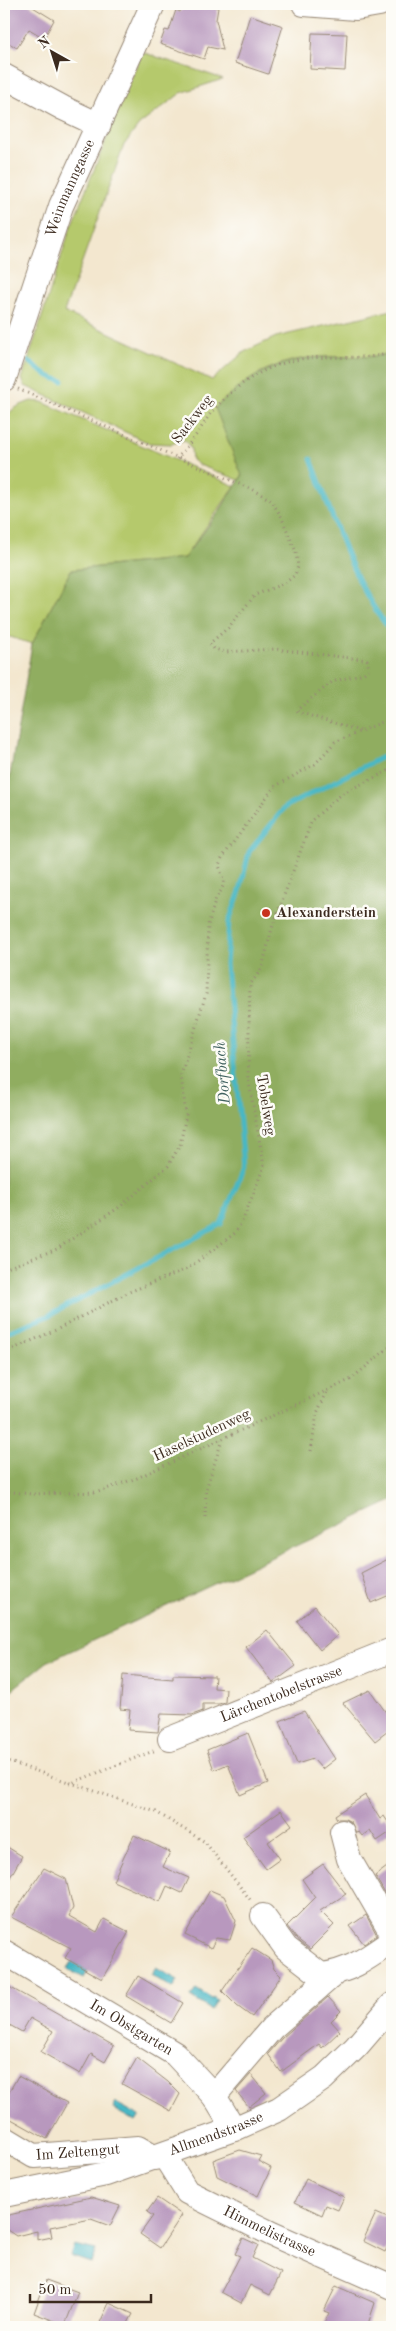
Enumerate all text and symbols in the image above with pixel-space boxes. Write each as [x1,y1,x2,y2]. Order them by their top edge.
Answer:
north arrow [28,28,78,78]
text: N [36,34,53,51]
street label: Weinmanngasse [44,137,98,239]
street label: Sackweg [170,393,216,447]
place label: Alexanderstein [276,906,376,921]
marker: Alexanderstein [260,907,272,919]
water label: Dorfbach [212,1041,234,1106]
street label: Tobelweg [253,1073,277,1137]
street label: Haselstudenweg [151,1407,253,1465]
street label: Lärchentobelstrasse [218,1663,345,1726]
street label: Im Obstgarten [87,1997,175,2058]
street label: Allmendstrasse [167,2110,265,2159]
street label: Im Zeltengut [35,2142,121,2163]
street label: Himmelistrasse [221,2204,318,2260]
scale bar [30,2271,151,2303]
text: 50 m [38,2283,72,2298]

